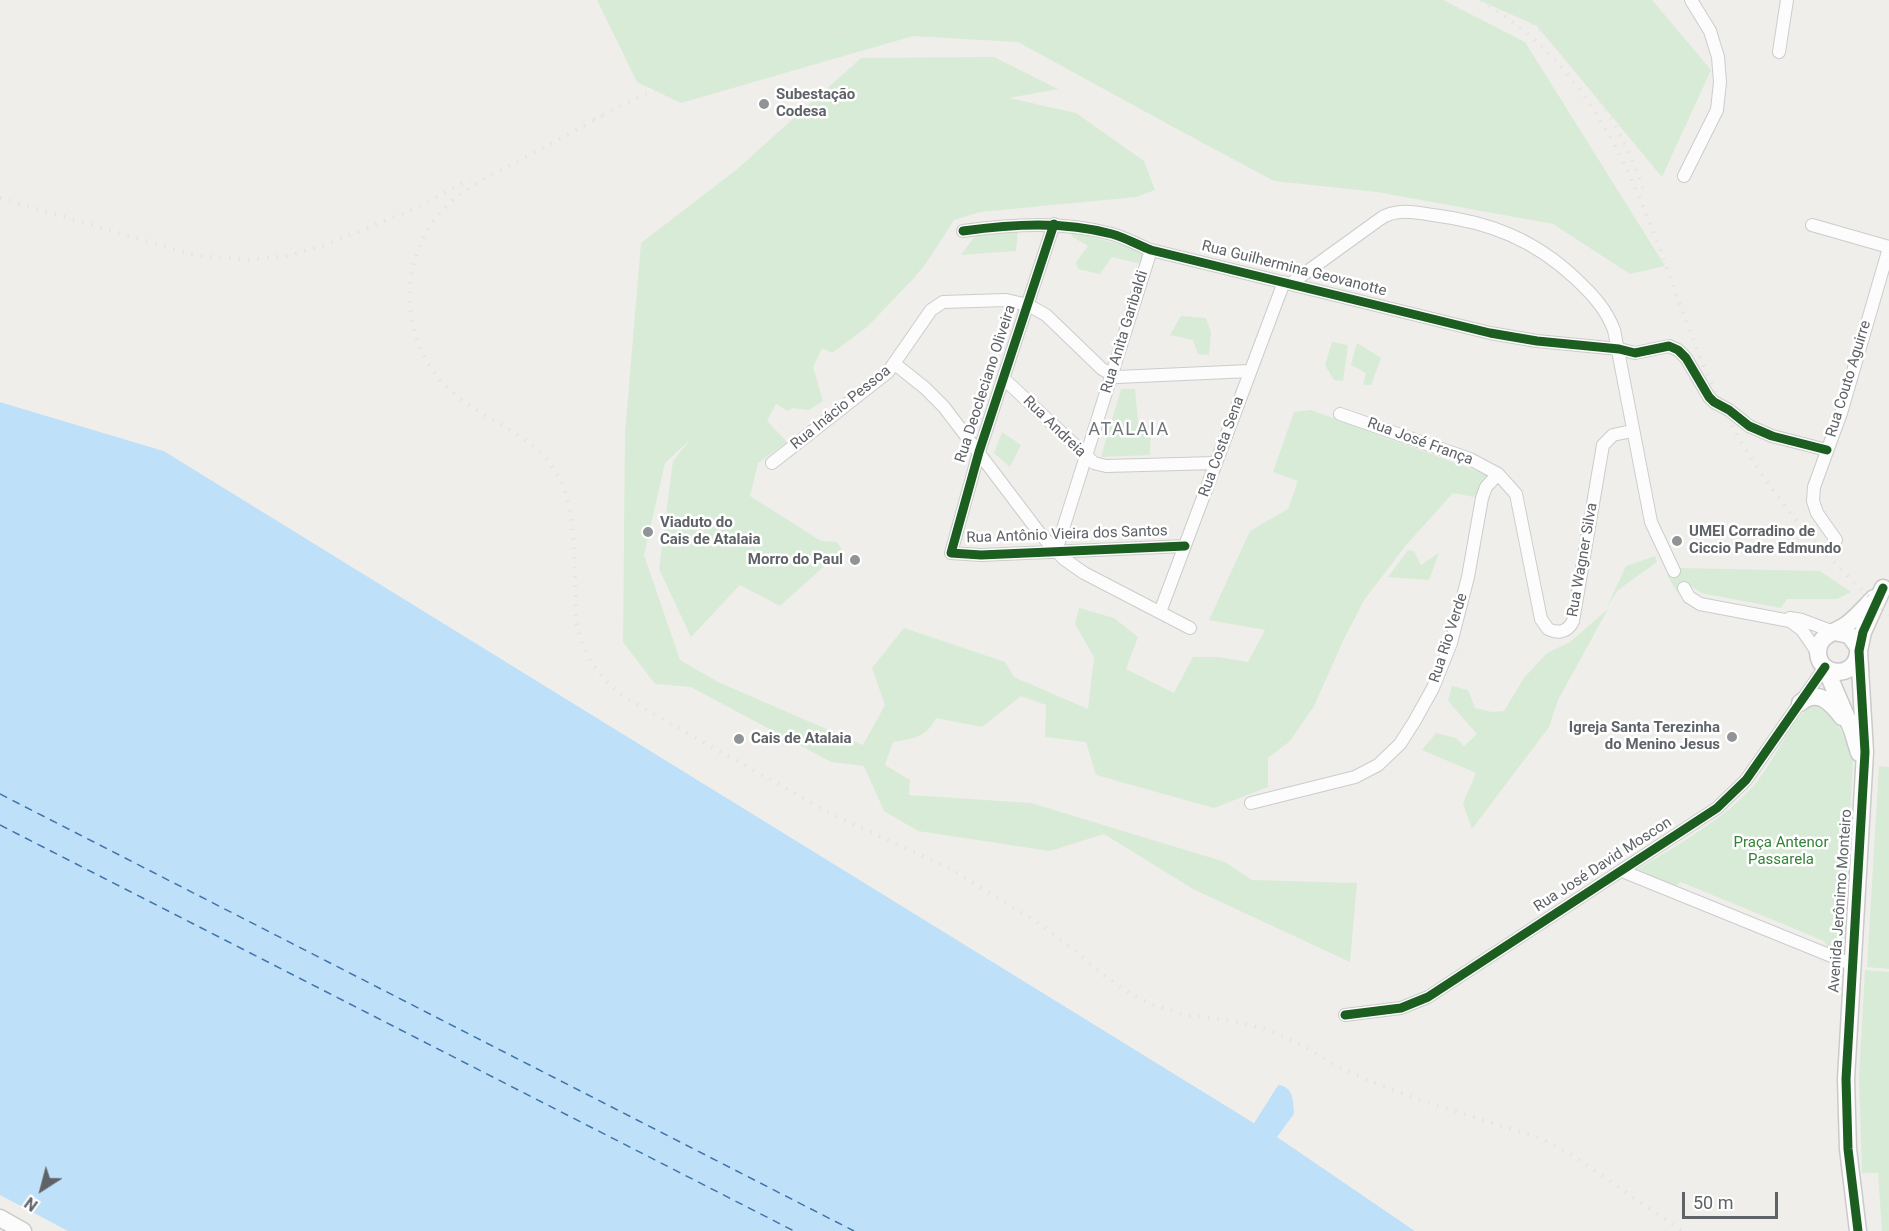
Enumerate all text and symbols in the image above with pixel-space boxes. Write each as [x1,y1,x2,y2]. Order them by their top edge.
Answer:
place label: Subestação Codesa [776,86,855,121]
marker: Subestação Codesa [757,97,771,111]
street label: Rua Guilhermina Geovanotte [1200,237,1388,301]
street label: Rua Anita Garibaldi [1098,268,1152,396]
street label: Rua Deocleciano Oliveira [952,303,1020,465]
street label: Rua Couto Aguirre [1823,318,1875,440]
street label: Rua Inácio Pessoa [787,362,895,454]
street label: Rua Andreia [1019,393,1089,461]
street label: Rua Costa Sena [1195,394,1249,500]
street label: Rua José França [1365,415,1475,469]
district label: ATALAIA [1088,419,1170,441]
street label: Rua Wagner Silva [1564,502,1602,618]
place label: Viaduto do Cais de Atalaia [660,514,761,549]
street label: Rua Antônio Vieira dos Santos [966,522,1168,548]
place label: UMEI Corradino de Ciccio Padre Edmundo [1689,523,1841,558]
marker: Viaduto do Cais de Atalaia [641,525,655,539]
marker: UMEI Corradino de Ciccio Padre Edmundo [1670,534,1684,548]
place label: Morro do Paul [748,551,843,569]
marker: Morro do Paul [848,553,862,567]
street label: Rua Rio Verde [1426,591,1472,685]
place label: Igreja Santa Terezinha do Menino Jesus [1569,719,1720,754]
place label: Cais de Atalaia [751,730,852,748]
marker: Igreja Santa Terezinha do Menino Jesus [1725,730,1739,744]
marker: Cais de Atalaia [732,732,746,746]
street label: Avenida Jerônimo Monteiro [1826,809,1856,993]
street label: Rua José David Moscon [1531,814,1675,916]
park label: Praça Antenor Passarela [1734,834,1828,869]
north arrow [12,1159,72,1219]
scale bar [1685,1180,1781,1218]
text: 50 m [1693,1192,1733,1213]
text: N [21,1193,41,1215]

